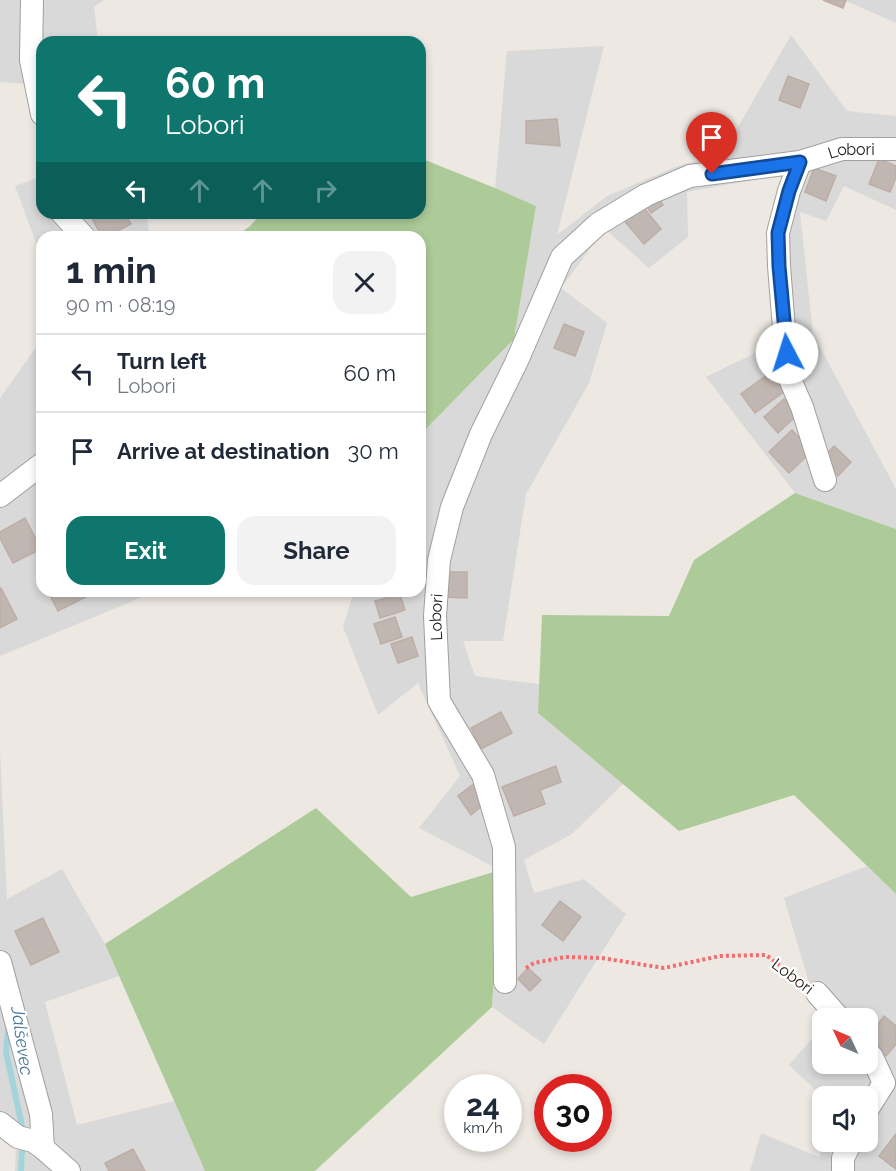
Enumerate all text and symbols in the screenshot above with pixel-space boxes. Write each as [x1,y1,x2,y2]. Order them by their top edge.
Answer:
text: 60 m [165,59,265,108]
icon: left [66,60,144,138]
text: Lobori [165,109,245,140]
pin [686,112,737,174]
icon: arrive [695,121,728,154]
street label: Lobori [826,139,875,163]
icon: left [120,174,153,207]
icon: ahead [183,174,216,207]
icon: ahead [246,174,279,207]
icon: right [309,174,342,207]
text: 1 min [66,249,157,291]
button: close [333,251,396,314]
text: 90 m · 08:19 [66,293,176,317]
position arrow [755,321,819,385]
text: Turn left [117,348,207,374]
icon: left [66,357,99,390]
text: 60 m [343,360,396,386]
text: Lobori [117,374,176,398]
icon: arrive [66,435,99,468]
text: Arrive at destination [117,438,330,464]
text: 30 m [348,438,399,464]
button: Exit [66,516,225,585]
button: Share [237,516,396,585]
street label: Lobori [426,593,447,641]
street label: Lobori [768,955,817,998]
water label: Jalševec [7,1004,38,1077]
north arrow [812,1008,878,1074]
map controls [812,1008,878,1152]
speed limit sign: 30 [534,1074,612,1152]
button: sound [812,1086,878,1152]
text: 24 [466,1088,500,1123]
text: km/h [463,1119,503,1137]

